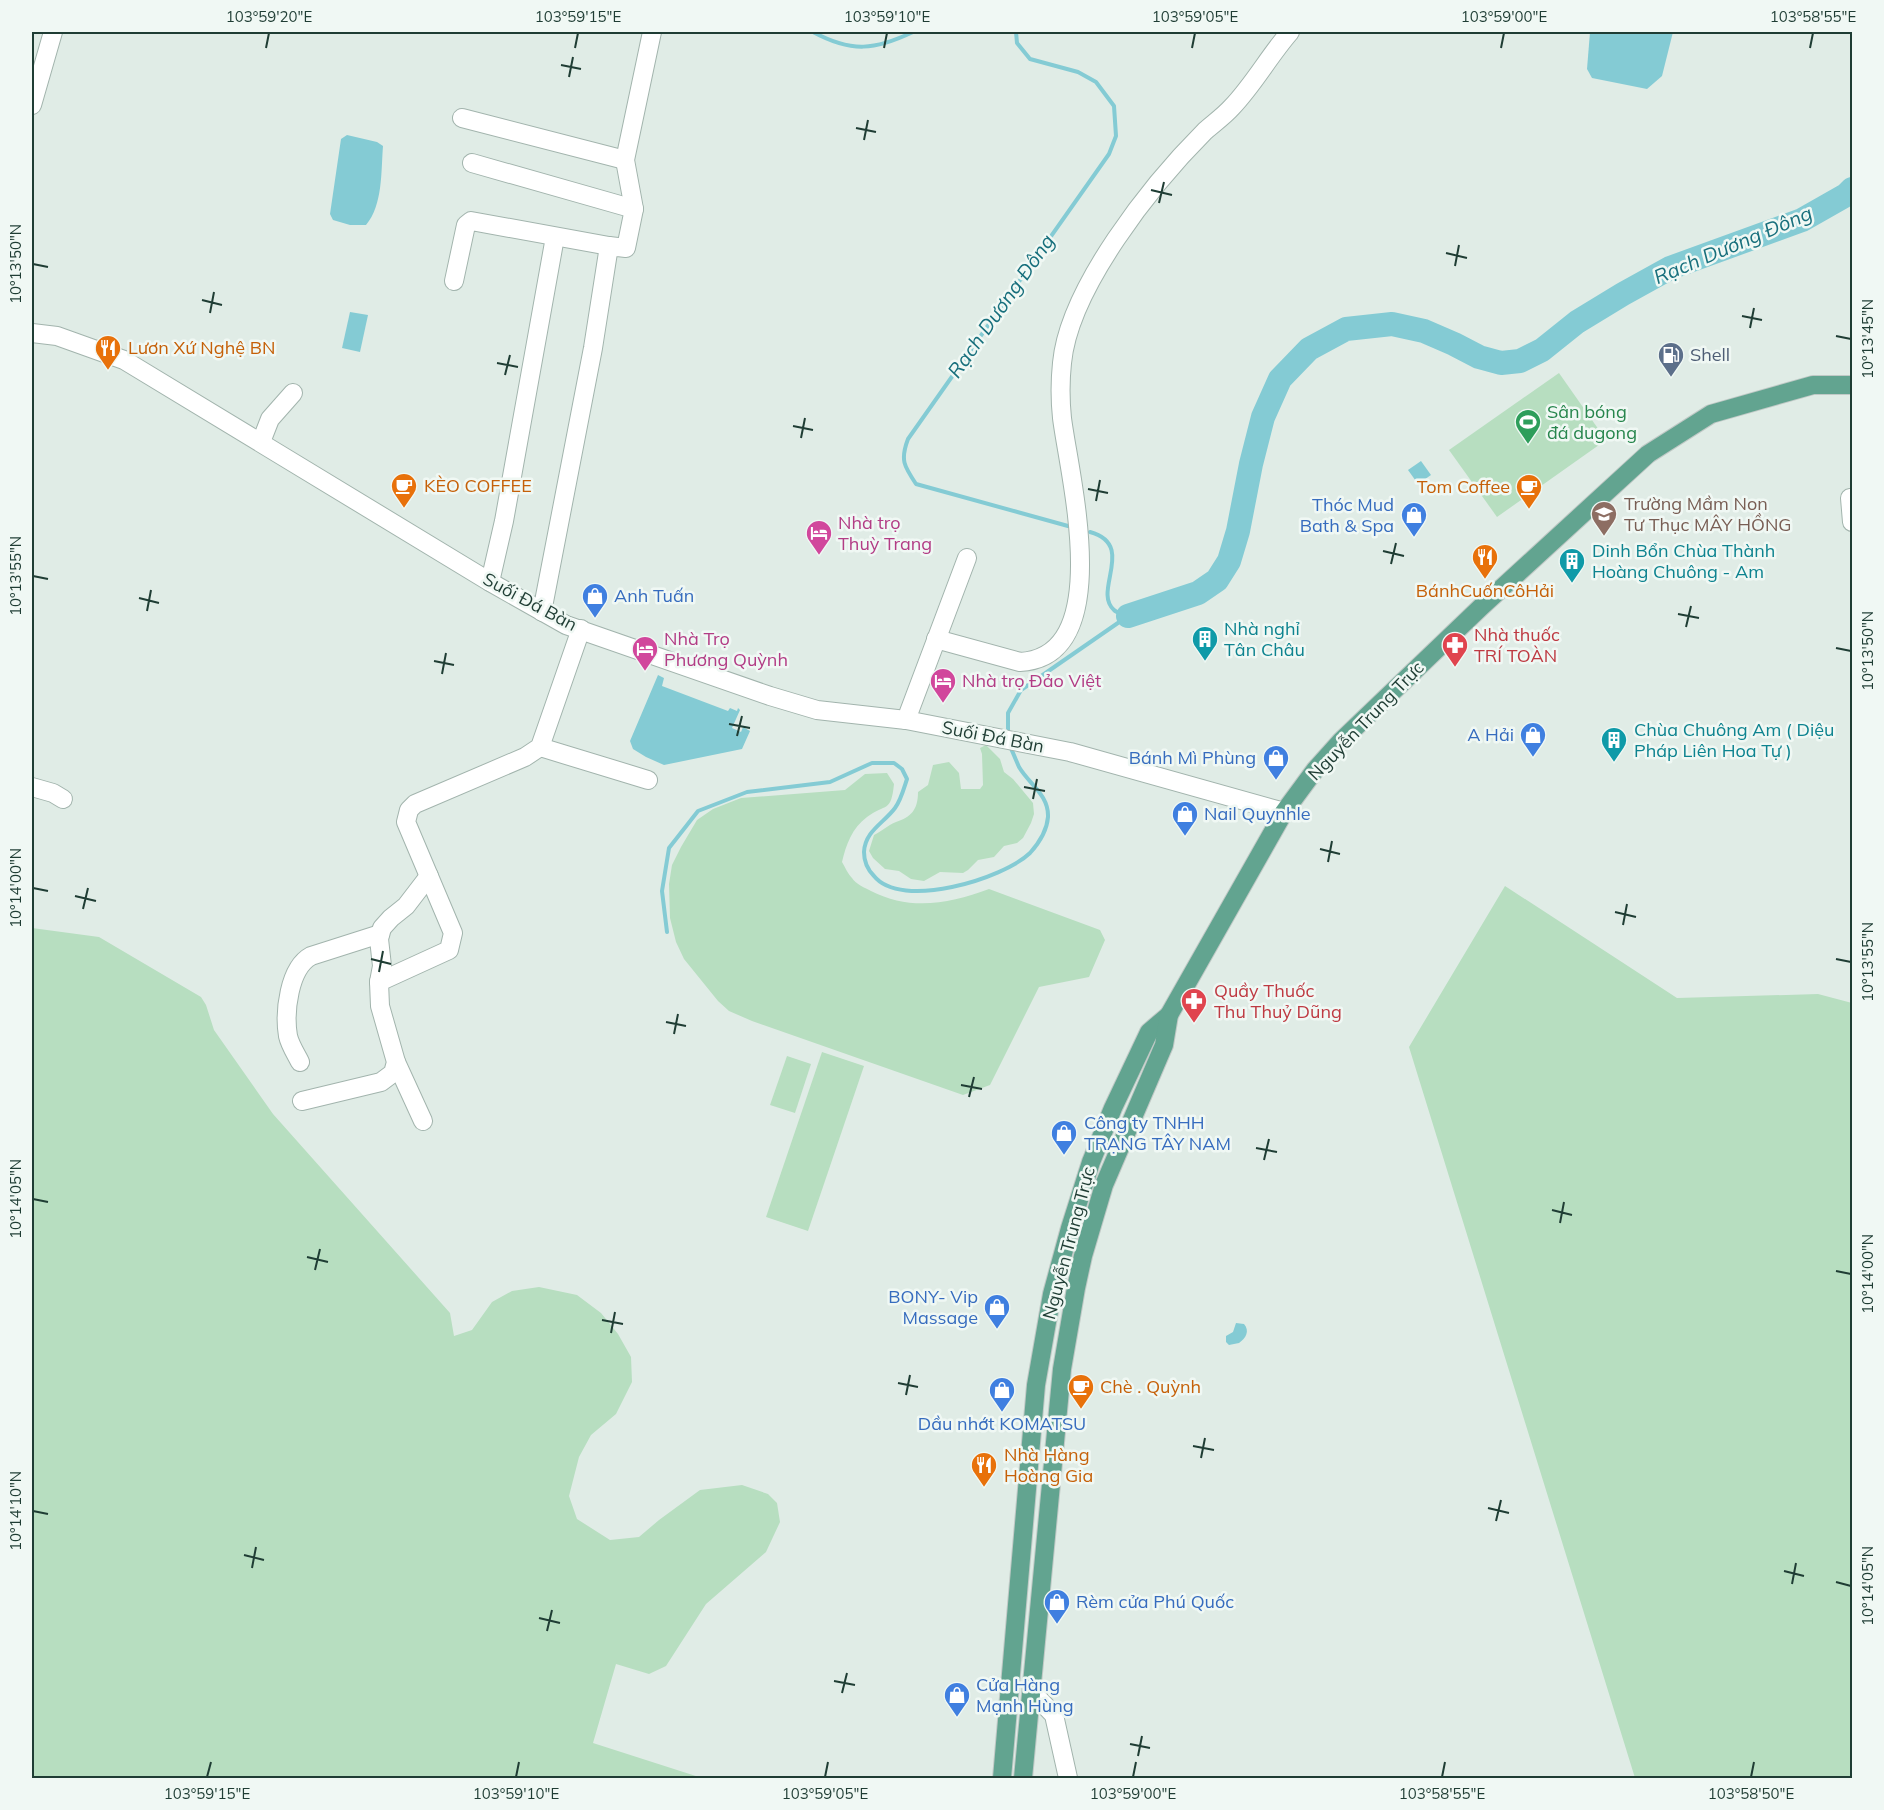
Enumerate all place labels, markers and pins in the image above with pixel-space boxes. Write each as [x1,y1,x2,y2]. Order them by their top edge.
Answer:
restaurant icon: Lươn Xứ Nghệ BN [93,333,123,371]
place label: Lươn Xứ Nghệ BN [128,336,275,359]
fuel station icon: Shell [1656,340,1686,378]
place label: Shell [1690,343,1730,366]
place label: Sân bóng đá dugong [1547,400,1637,444]
sports icon: Sân bóng đá dugong [1513,407,1543,445]
cafe icon: KÈO COFFEE [389,471,419,509]
cafe icon: Tom Coffee [1514,472,1544,510]
place label: KÈO COFFEE [424,474,532,497]
place label: Tom Coffee [1417,475,1510,498]
place label: Trường Mầm Non Tư Thục MÂY HỒNG [1624,492,1791,536]
place label: Thóc Mud Bath & Spa [1300,493,1394,537]
school or university icon: Trường Mầm Non Tư Thục MÂY HỒNG [1589,499,1619,537]
shop icon: Thóc Mud Bath & Spa [1399,500,1429,538]
place label: Nhà trọ Thuỳ Trang [838,511,932,555]
hotel icon: Nhà trọ Thuỳ Trang [804,518,834,556]
place label: Dinh Bổn Chùa Thành Hoàng Chuông - Am [1592,539,1775,583]
restaurant icon: BánhCuốnCôHải [1470,542,1500,580]
building icon: Dinh Bổn Chùa Thành Hoàng Chuông - Am [1557,546,1587,584]
place label: BánhCuốnCôHải [1416,579,1554,602]
shop icon: Anh Tuấn [580,581,610,619]
place label: Anh Tuấn [614,584,694,607]
place label: Nhà nghỉ Tân Châu [1224,617,1305,661]
place label: Nhà thuốc TRÍ TOÀN [1474,623,1560,667]
building icon: Nhà nghỉ Tân Châu [1190,624,1220,662]
place label: Nhà Trọ Phương Quỳnh [664,627,788,671]
pharmacy icon: Nhà thuốc TRÍ TOÀN [1440,630,1470,668]
hotel icon: Nhà Trọ Phương Quỳnh [630,634,660,672]
hotel icon: Nhà trọ Đảo Việt [928,666,958,704]
place label: Nhà trọ Đảo Việt [962,669,1101,692]
place label: Chùa Chuông Am ( Diệu Pháp Liên Hoa Tự ) [1634,718,1834,762]
shop icon: A Hải [1518,720,1548,758]
place label: A Hải [1467,723,1514,746]
building icon: Chùa Chuông Am ( Diệu Pháp Liên Hoa Tự ) [1599,725,1629,763]
shop icon: Bánh Mì Phùng [1261,743,1291,781]
place label: Bánh Mì Phùng [1129,746,1256,769]
shop icon: Nail Quynhle [1170,799,1200,837]
place label: Nail Quynhle [1204,802,1311,825]
place label: Quầy Thuốc Thu Thuỷ Dũng [1214,979,1342,1023]
pharmacy icon: Quầy Thuốc Thu Thuỷ Dũng [1179,986,1209,1024]
place label: Công ty TNHH TRẠNG TÂY NAM [1084,1111,1231,1155]
shop icon: Công ty TNHH TRẠNG TÂY NAM [1049,1118,1079,1156]
place label: BONY- Vip Massage [888,1285,978,1329]
shop icon: BONY- Vip Massage [982,1292,1012,1330]
cafe icon: Chè . Quỳnh [1066,1372,1096,1410]
shop icon: Dầu nhớt KOMATSU [987,1375,1017,1413]
place label: Chè . Quỳnh [1100,1375,1201,1398]
place label: Dầu nhớt KOMATSU [918,1412,1086,1435]
place label: Nhà Hàng Hoàng Gia [1004,1443,1093,1487]
restaurant icon: Nhà Hàng Hoàng Gia [969,1450,999,1488]
shop icon: Rèm cửa Phú Quốc [1042,1587,1072,1625]
place label: Rèm cửa Phú Quốc [1076,1590,1234,1613]
place label: Cửa Hàng Mạnh Hùng [976,1673,1074,1717]
shop icon: Cửa Hàng Mạnh Hùng [942,1680,972,1718]

